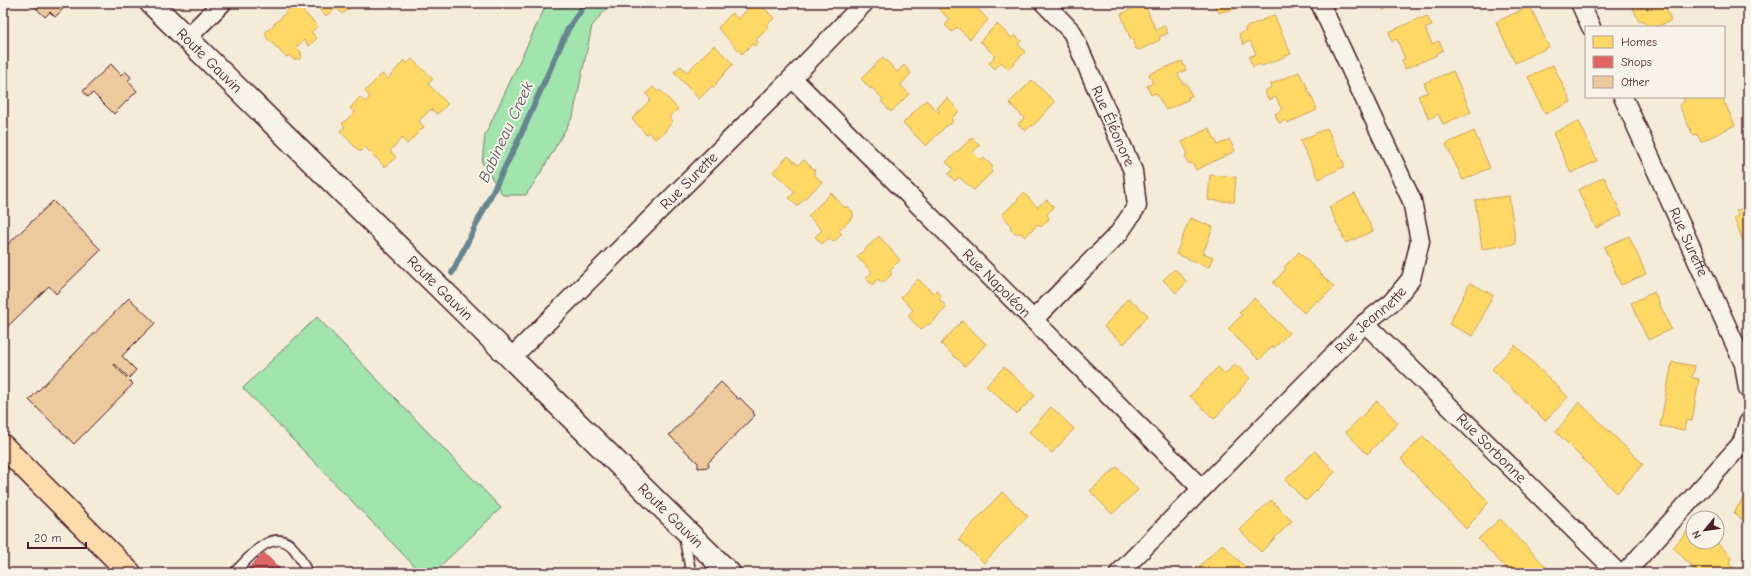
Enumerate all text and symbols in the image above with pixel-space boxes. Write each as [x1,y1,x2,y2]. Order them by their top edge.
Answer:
street label: Route Gauvin [173,24,246,97]
legend [1585,26,1725,98]
text: Homes [1621,35,1657,49]
text: Shops [1621,55,1652,69]
text: Other [1621,75,1650,89]
water label: Babineau Creek [475,79,537,185]
street label: Rue Éléonore [1087,83,1140,170]
street label: Rue Surette [656,148,722,213]
street label: Rue Surette [1665,204,1712,280]
street label: Rue Napoléon [959,245,1035,321]
street label: Route Gauvin [404,252,477,324]
street label: Rue Jeannette [1331,282,1411,357]
street label: Rue Sorbonne [1453,410,1531,487]
street label: Route Gauvin [634,479,707,552]
north arrow [1685,510,1725,550]
scale bar [28,524,86,550]
text: N [1689,528,1704,541]
text: 20 m [34,531,62,545]

